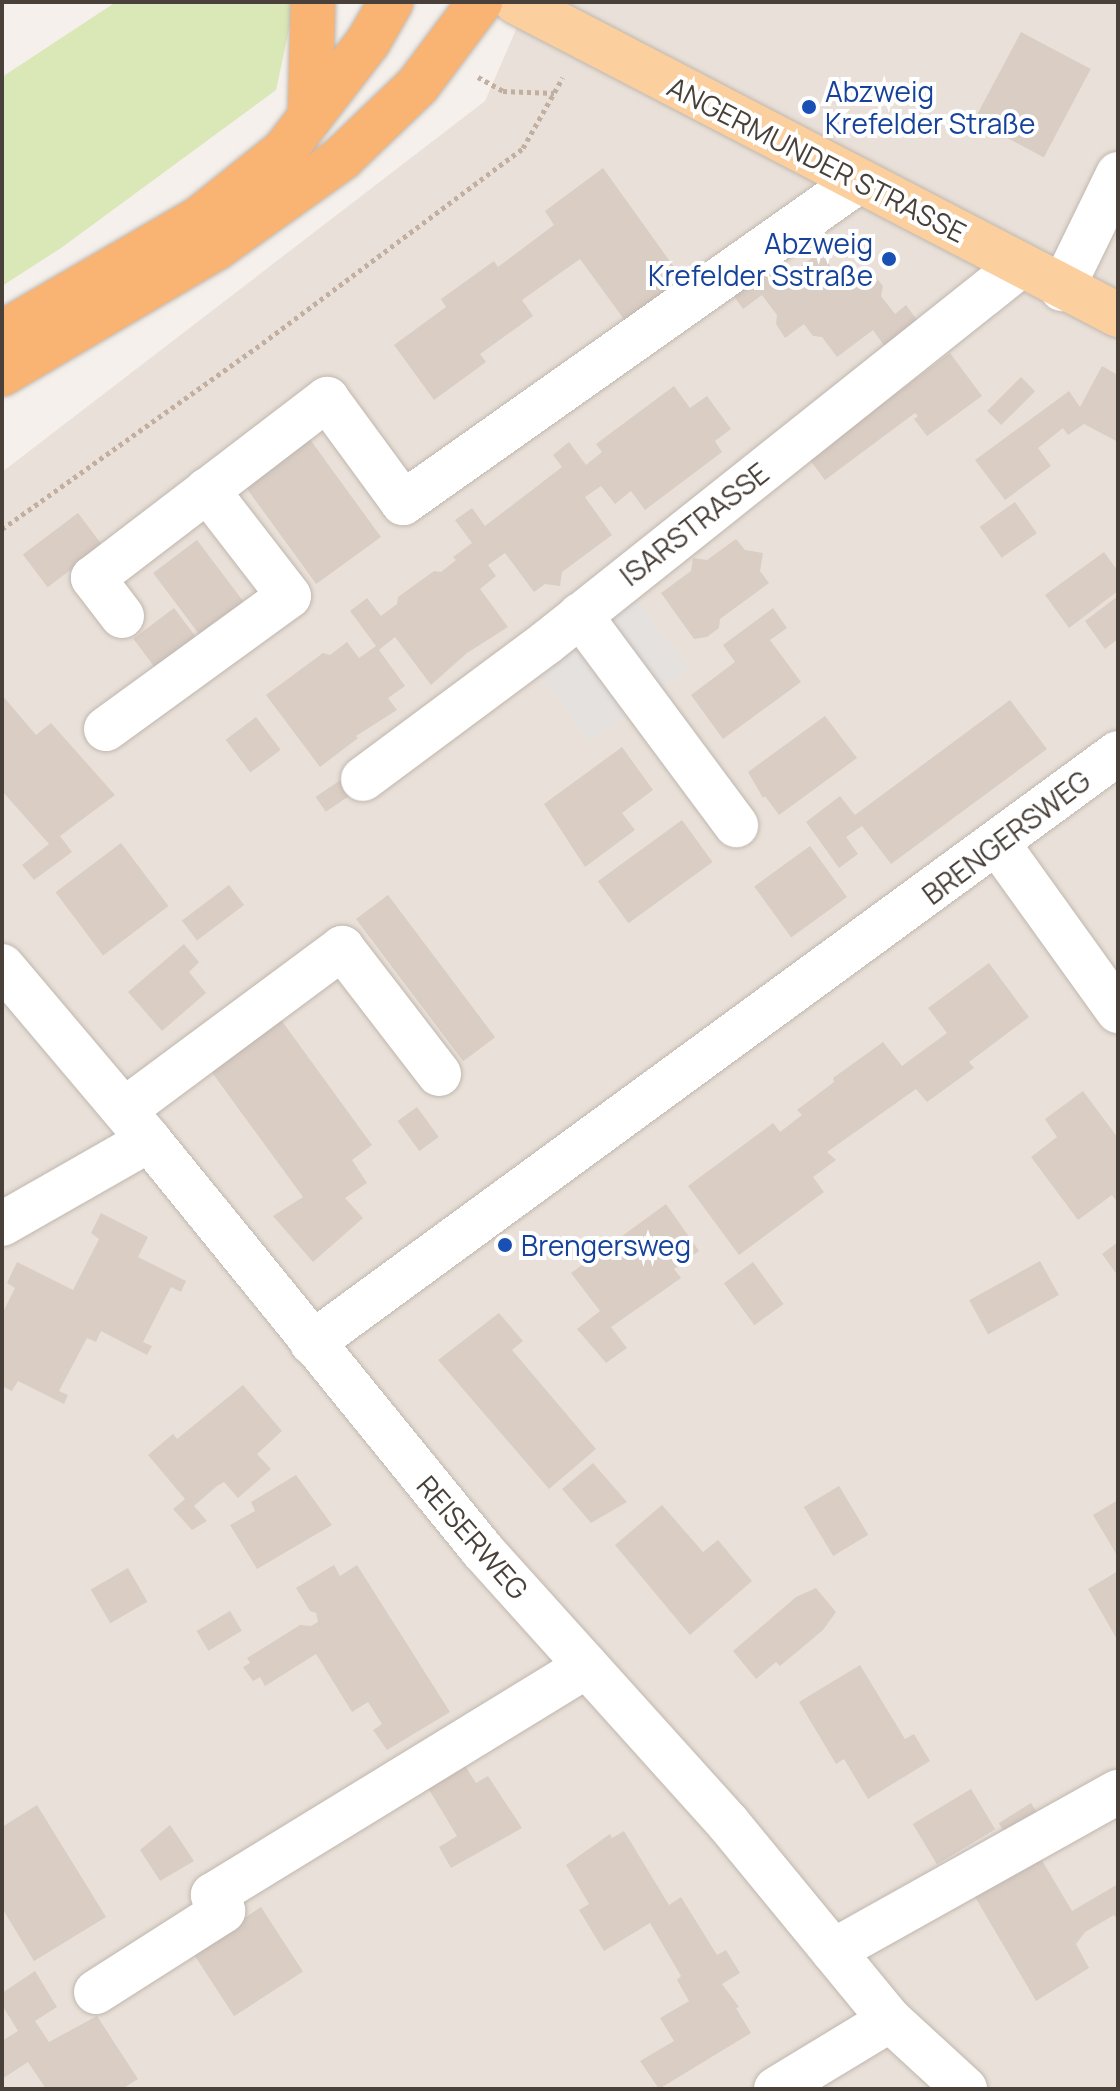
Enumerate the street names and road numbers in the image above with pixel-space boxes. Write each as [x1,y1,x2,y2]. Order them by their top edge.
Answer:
street label: ANGERMUNDER STRASSE [662,69,972,249]
street label: ISARSTRASSE [613,456,775,592]
street label: BRENGERSWEG [916,763,1096,911]
street label: REISERWEG [410,1469,536,1605]

